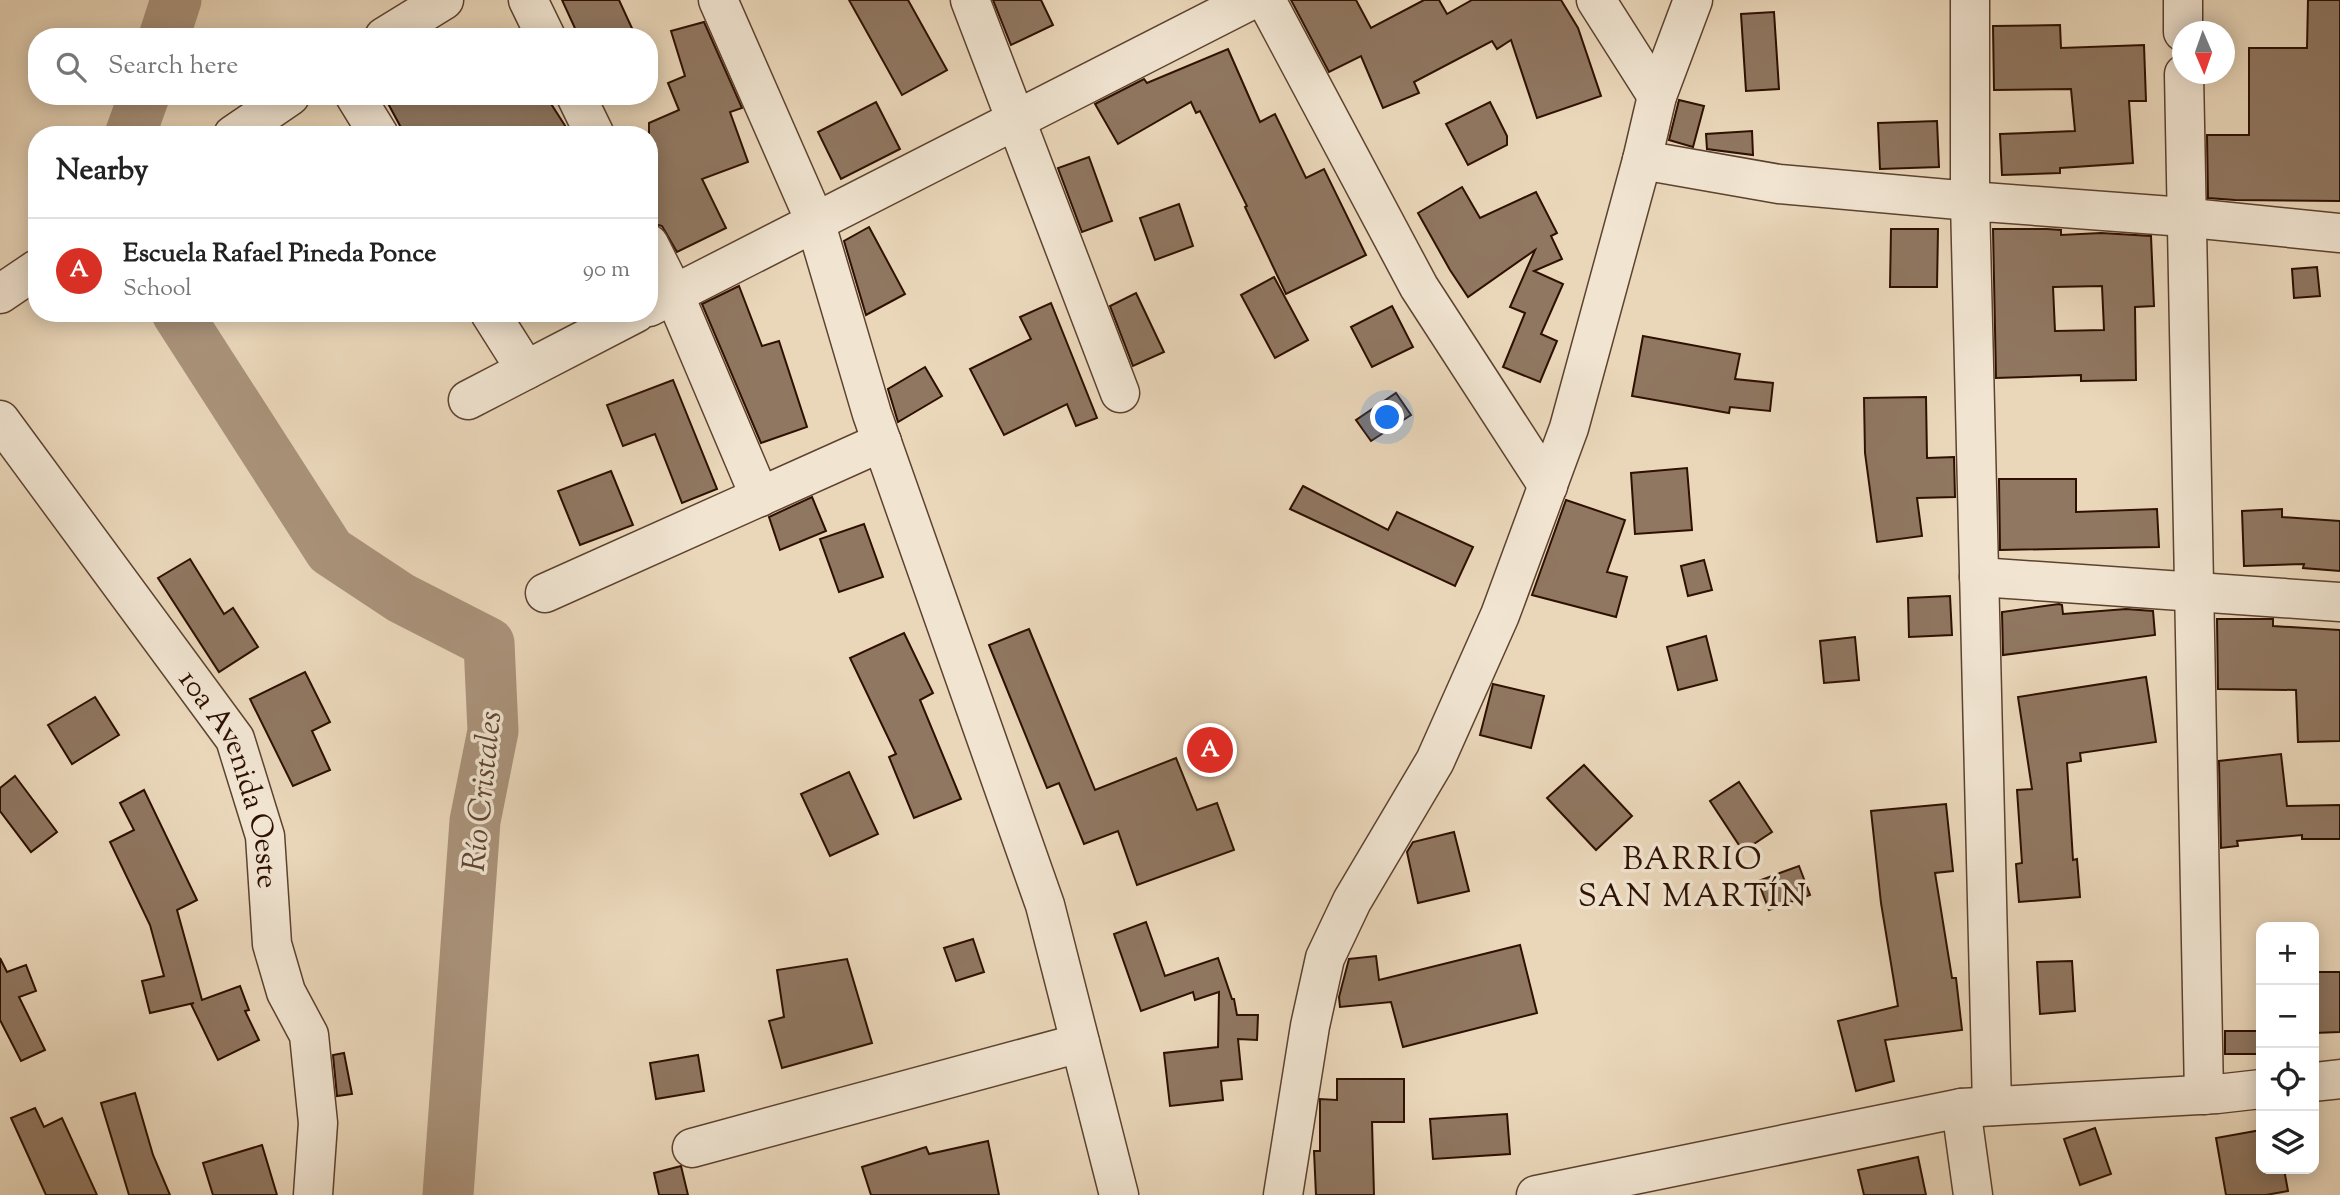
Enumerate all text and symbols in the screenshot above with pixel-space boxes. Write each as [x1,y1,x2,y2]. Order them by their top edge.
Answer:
north arrow [2172,21,2235,84]
search box [28,28,658,105]
icon: search [52,48,90,86]
text: Search here [108,48,238,85]
text: Nearby [56,150,148,193]
text: Escuela Rafael Pineda Ponce [123,236,436,273]
text: A [70,254,88,287]
text: 90 m [583,254,630,287]
text: School [123,273,192,306]
your location [1370,400,1404,434]
street label: 10a Avenida Oeste [167,661,287,890]
water label: Río Cristales [453,709,515,874]
pin: A [1187,724,1233,776]
district label: BARRIO SAN MARTÍN [1578,838,1808,921]
map controls [2256,922,2319,1174]
button: + [2256,922,2319,985]
button: − [2256,985,2319,1048]
button: locate [2256,1048,2319,1111]
button: layers [2256,1111,2319,1174]

